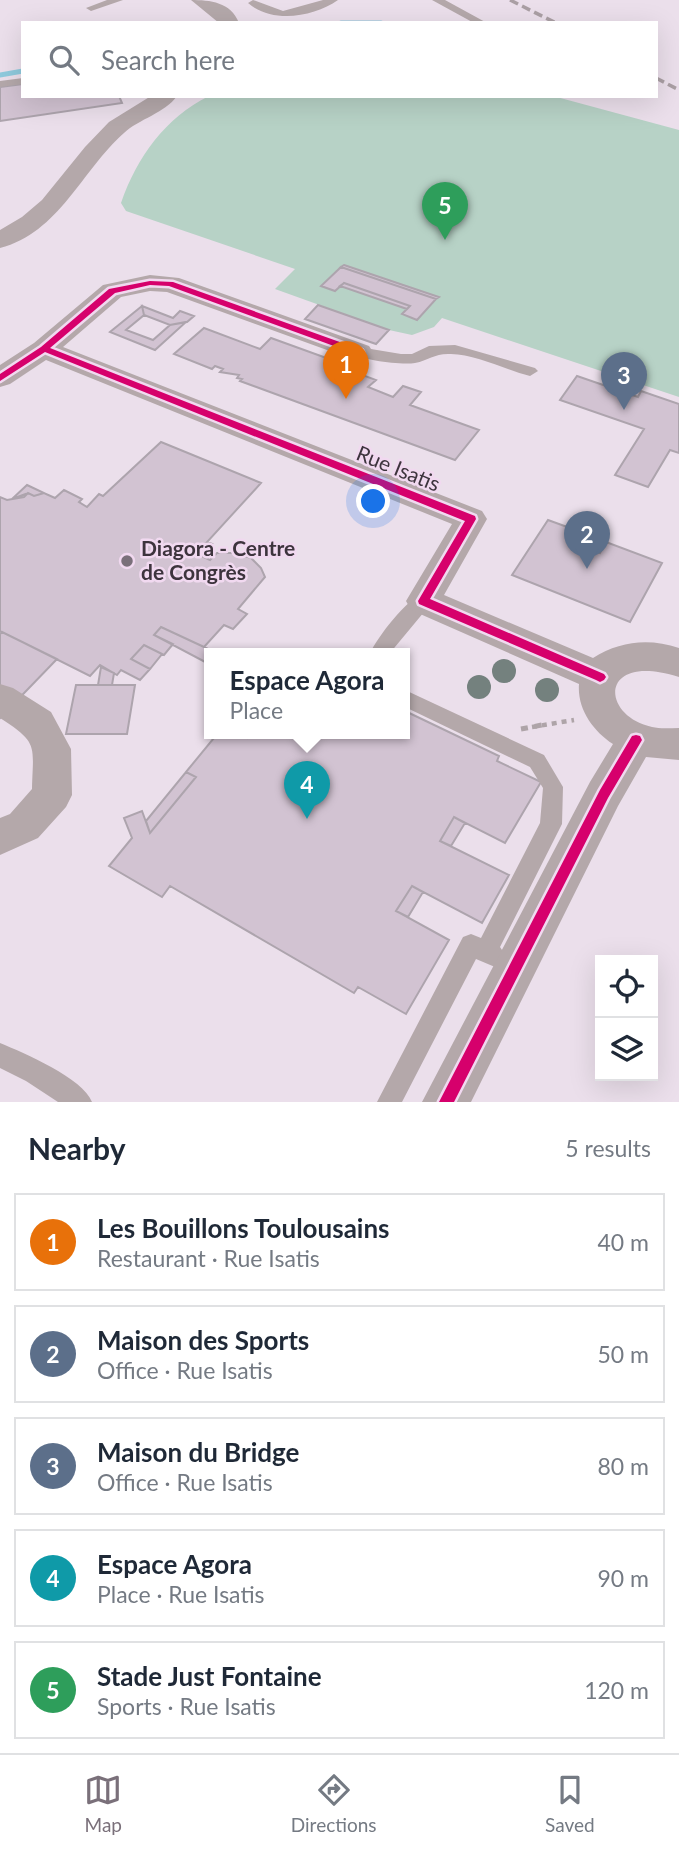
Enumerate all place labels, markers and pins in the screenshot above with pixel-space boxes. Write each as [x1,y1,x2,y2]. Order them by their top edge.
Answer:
pin: 5 [422,182,468,240]
pin: 1 [323,341,369,399]
pin: 3 [601,352,647,410]
pin: 2 [564,511,610,569]
place label: Diagora - Centre de Congrès [141,535,295,584]
marker: Diagora - Centre de Congrès [119,553,135,569]
pin: 4 [284,761,330,819]

